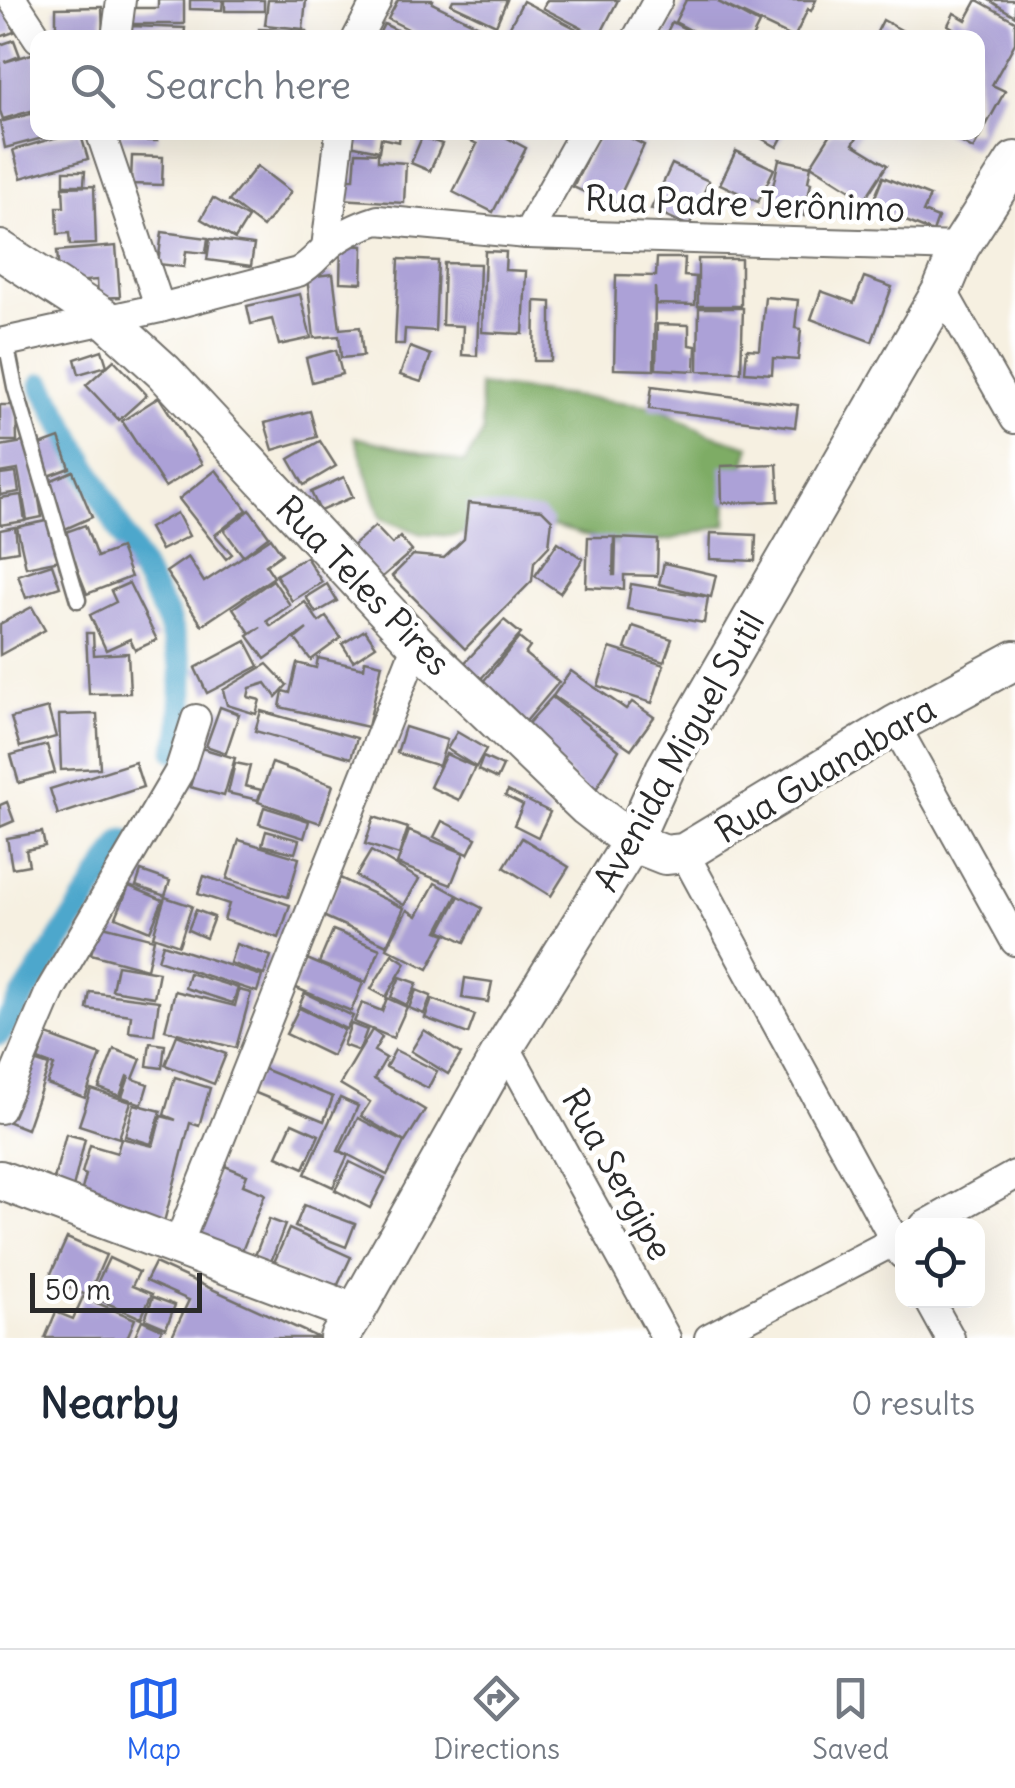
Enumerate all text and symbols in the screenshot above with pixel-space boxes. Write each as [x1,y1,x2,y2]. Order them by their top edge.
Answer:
search box [30,30,985,140]
icon: search [65,58,120,113]
text: Search here [145,62,351,109]
street label: Rua Padre Jerônimo [584,175,906,231]
street label: Rua Teles Pires [267,486,461,684]
street label: Avenida Miguel Sutil [583,603,773,899]
street label: Rua Guanabara [707,686,943,852]
street label: Rua Sergipe [553,1081,683,1267]
map controls [895,1218,985,1308]
button: locate [895,1218,985,1308]
scale bar [30,1268,202,1312]
text: 50 m [45,1272,111,1308]
text: Nearby [40,1377,179,1429]
text: 0 results [851,1383,975,1424]
tab: Map [126,1671,181,1767]
tab: Directions [433,1671,560,1767]
tab: Saved [812,1671,889,1767]

